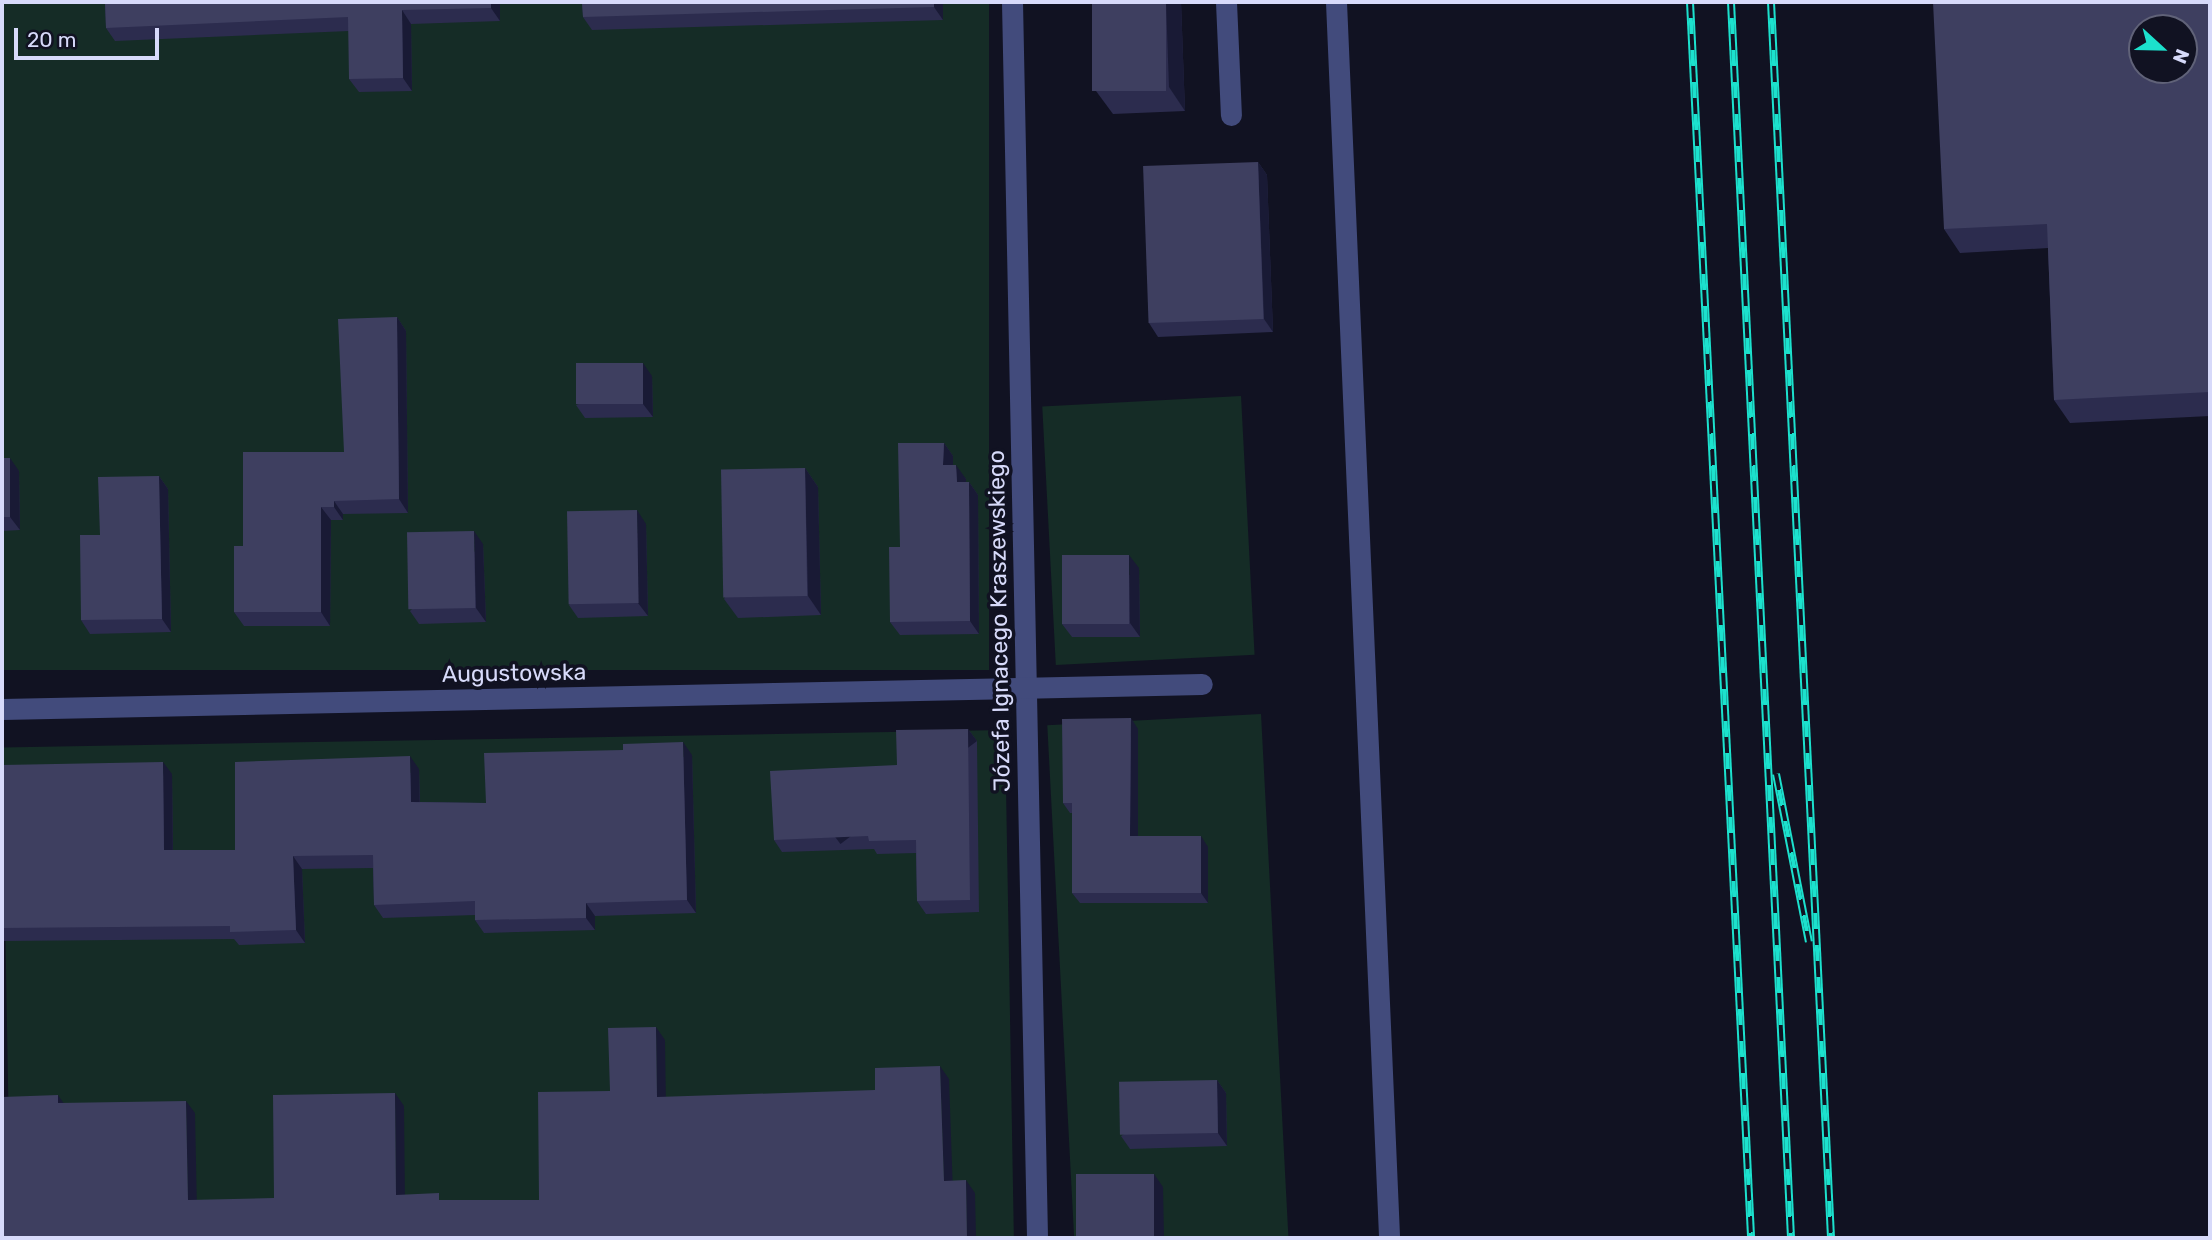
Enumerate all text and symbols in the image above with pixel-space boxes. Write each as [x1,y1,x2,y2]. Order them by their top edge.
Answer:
scale bar [18,14,163,58]
north arrow [2128,14,2198,84]
text: 20 m [27,27,76,52]
text: N [2168,46,2194,67]
street label: Józefa Ignacego Kraszewskiego [982,450,1016,792]
street label: Augustowska [442,658,586,688]

